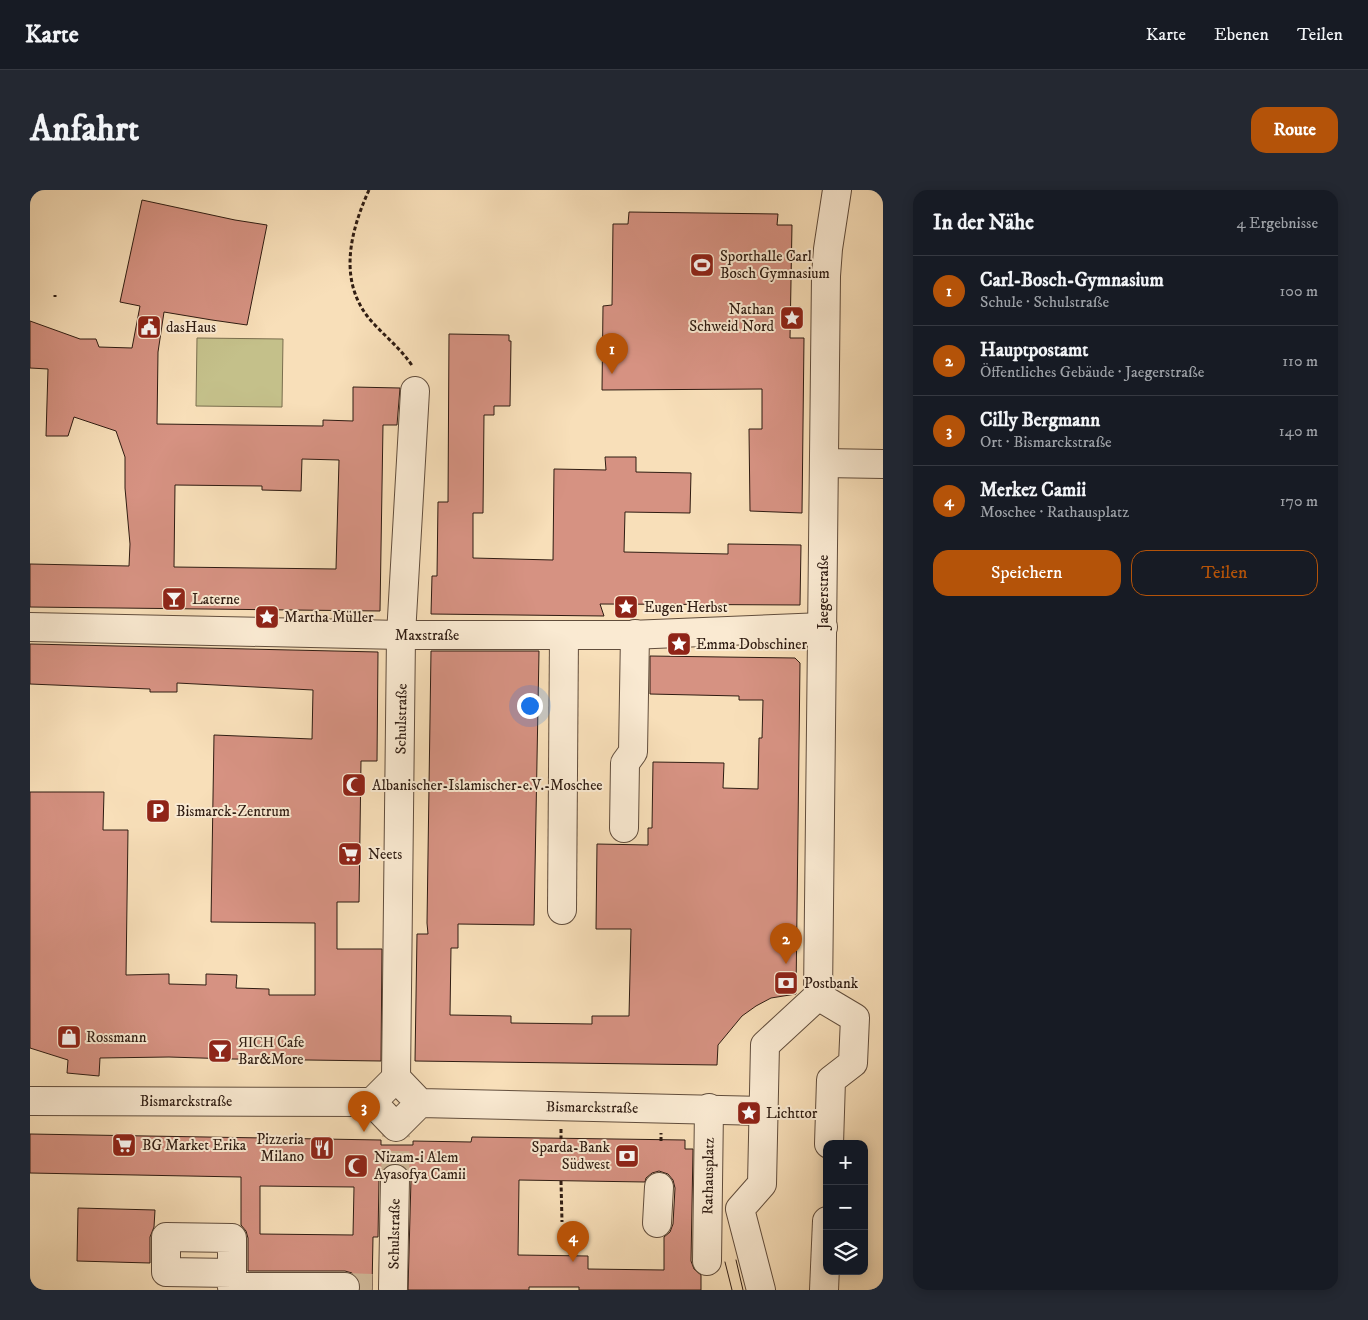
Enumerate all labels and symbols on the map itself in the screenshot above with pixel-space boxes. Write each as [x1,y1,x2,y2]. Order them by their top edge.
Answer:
place label: Sporthalle Carl Bosch Gymnasium [720,247,830,283]
sports icon: Sporthalle Carl Bosch Gymnasium [689,252,715,278]
place label: Nathan Schweid Nord [689,300,775,336]
place icon: Nathan Schweid Nord [779,305,805,331]
public building icon: dasHaus [136,314,162,340]
place label: dasHaus [166,318,216,337]
pin: 1 [596,333,628,374]
street label: Jaegerstraße [814,555,833,631]
bar icon: Laterne [161,586,187,612]
place label: Laterne [192,590,240,609]
place icon: Eugen Herbst [613,594,639,620]
place label: Eugen Herbst [644,598,728,617]
place icon: Martha Müller [254,604,280,630]
place label: Martha Müller [284,608,374,627]
street label: Maxstraße [395,626,459,645]
place icon: Emma Dobschiner [666,631,692,657]
place label: Emma Dobschiner [696,635,807,654]
street label: Schulstraße [391,683,412,755]
your location [517,693,543,719]
mosque icon: Albanischer-Islamischer-e.V.-Moschee [341,772,367,798]
place label: Albanischer-Islamischer-e.V.-Moschee [372,776,603,795]
parking icon: Bismarck-Zentrum [145,798,171,824]
place label: Bismarck-Zentrum [176,802,290,821]
supermarket icon: Neets [337,841,363,867]
place label: Neets [368,845,402,864]
pin: 2 [770,923,802,964]
bank icon: Postbank [773,970,799,996]
place label: Postbank [804,974,859,993]
shop icon: Rossmann [56,1024,82,1050]
place label: Rossmann [86,1028,147,1047]
place label: ЯІСН Cafe Bar&More [238,1033,304,1069]
bar icon: ЯІСН Cafe Bar&More [207,1038,233,1064]
pin: 3 [348,1091,380,1132]
street label: Bismarckstraße [140,1092,232,1111]
street label: Bismarckstraße [546,1097,638,1118]
place icon: Lichttor [736,1100,762,1126]
place label: Lichttor [766,1104,818,1123]
place label: Pizzeria Milano [256,1130,305,1166]
supermarket icon: BG Market Erika [111,1132,137,1158]
restaurant icon: Pizzeria Milano [309,1135,335,1161]
place label: BG Market Erika [142,1136,247,1155]
street label: Rathausplatz [698,1137,719,1215]
place label: Sparda-Bank Südwest [532,1138,611,1174]
bank icon: Sparda-Bank Südwest [614,1143,640,1169]
place label: Nizam-i Alem Ayasofya Camii [374,1148,466,1184]
mosque icon: Nizam-i Alem Ayasofya Camii [343,1153,369,1179]
street label: Schulstraße [384,1198,405,1270]
pin: 4 [557,1221,589,1262]

